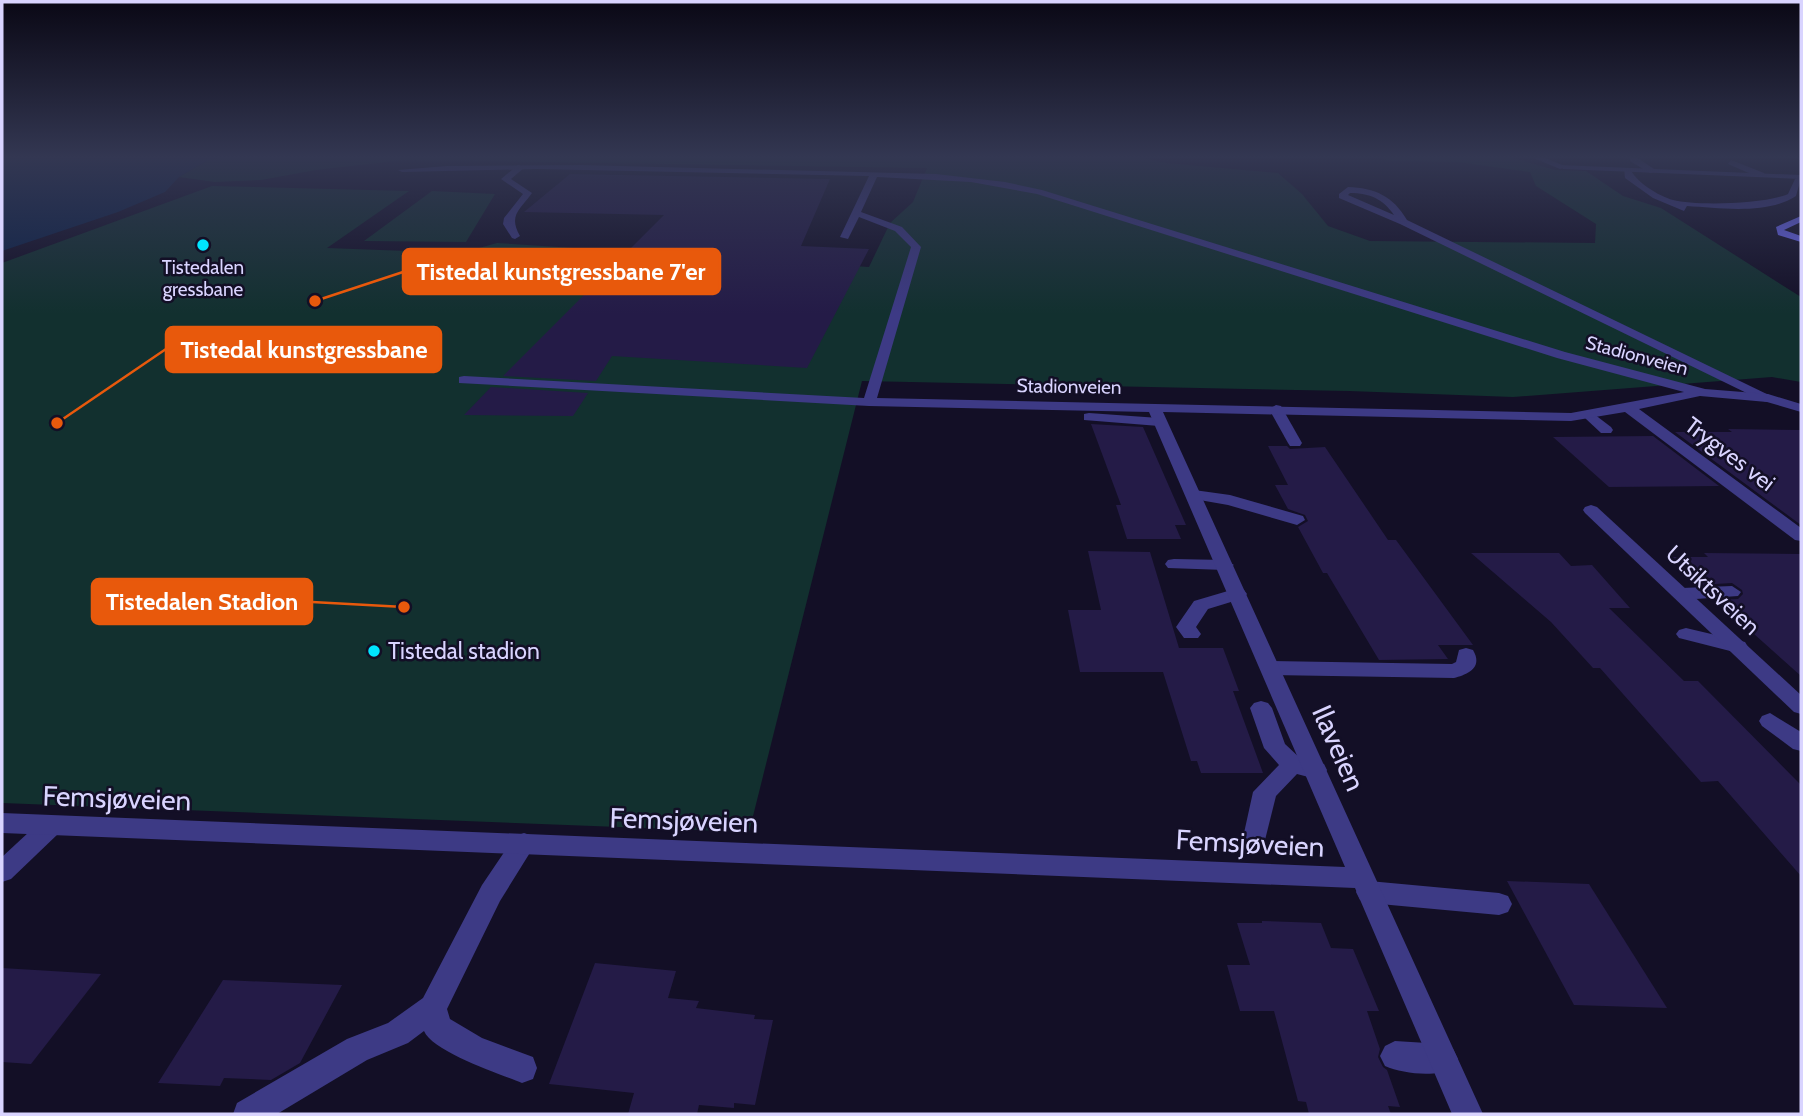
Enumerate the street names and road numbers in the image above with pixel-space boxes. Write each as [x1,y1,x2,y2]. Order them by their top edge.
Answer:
street label: Stadionveien [1583,331,1691,380]
street label: Stadionveien [1016,374,1122,399]
street label: Trygves vei [1679,411,1781,497]
street label: Utsiktsveien [1660,539,1766,641]
street label: Ilaveien [1305,700,1373,796]
street label: Femsjøveien [42,778,192,818]
street label: Femsjøveien [609,800,759,840]
street label: Femsjøveien [1175,822,1325,864]

